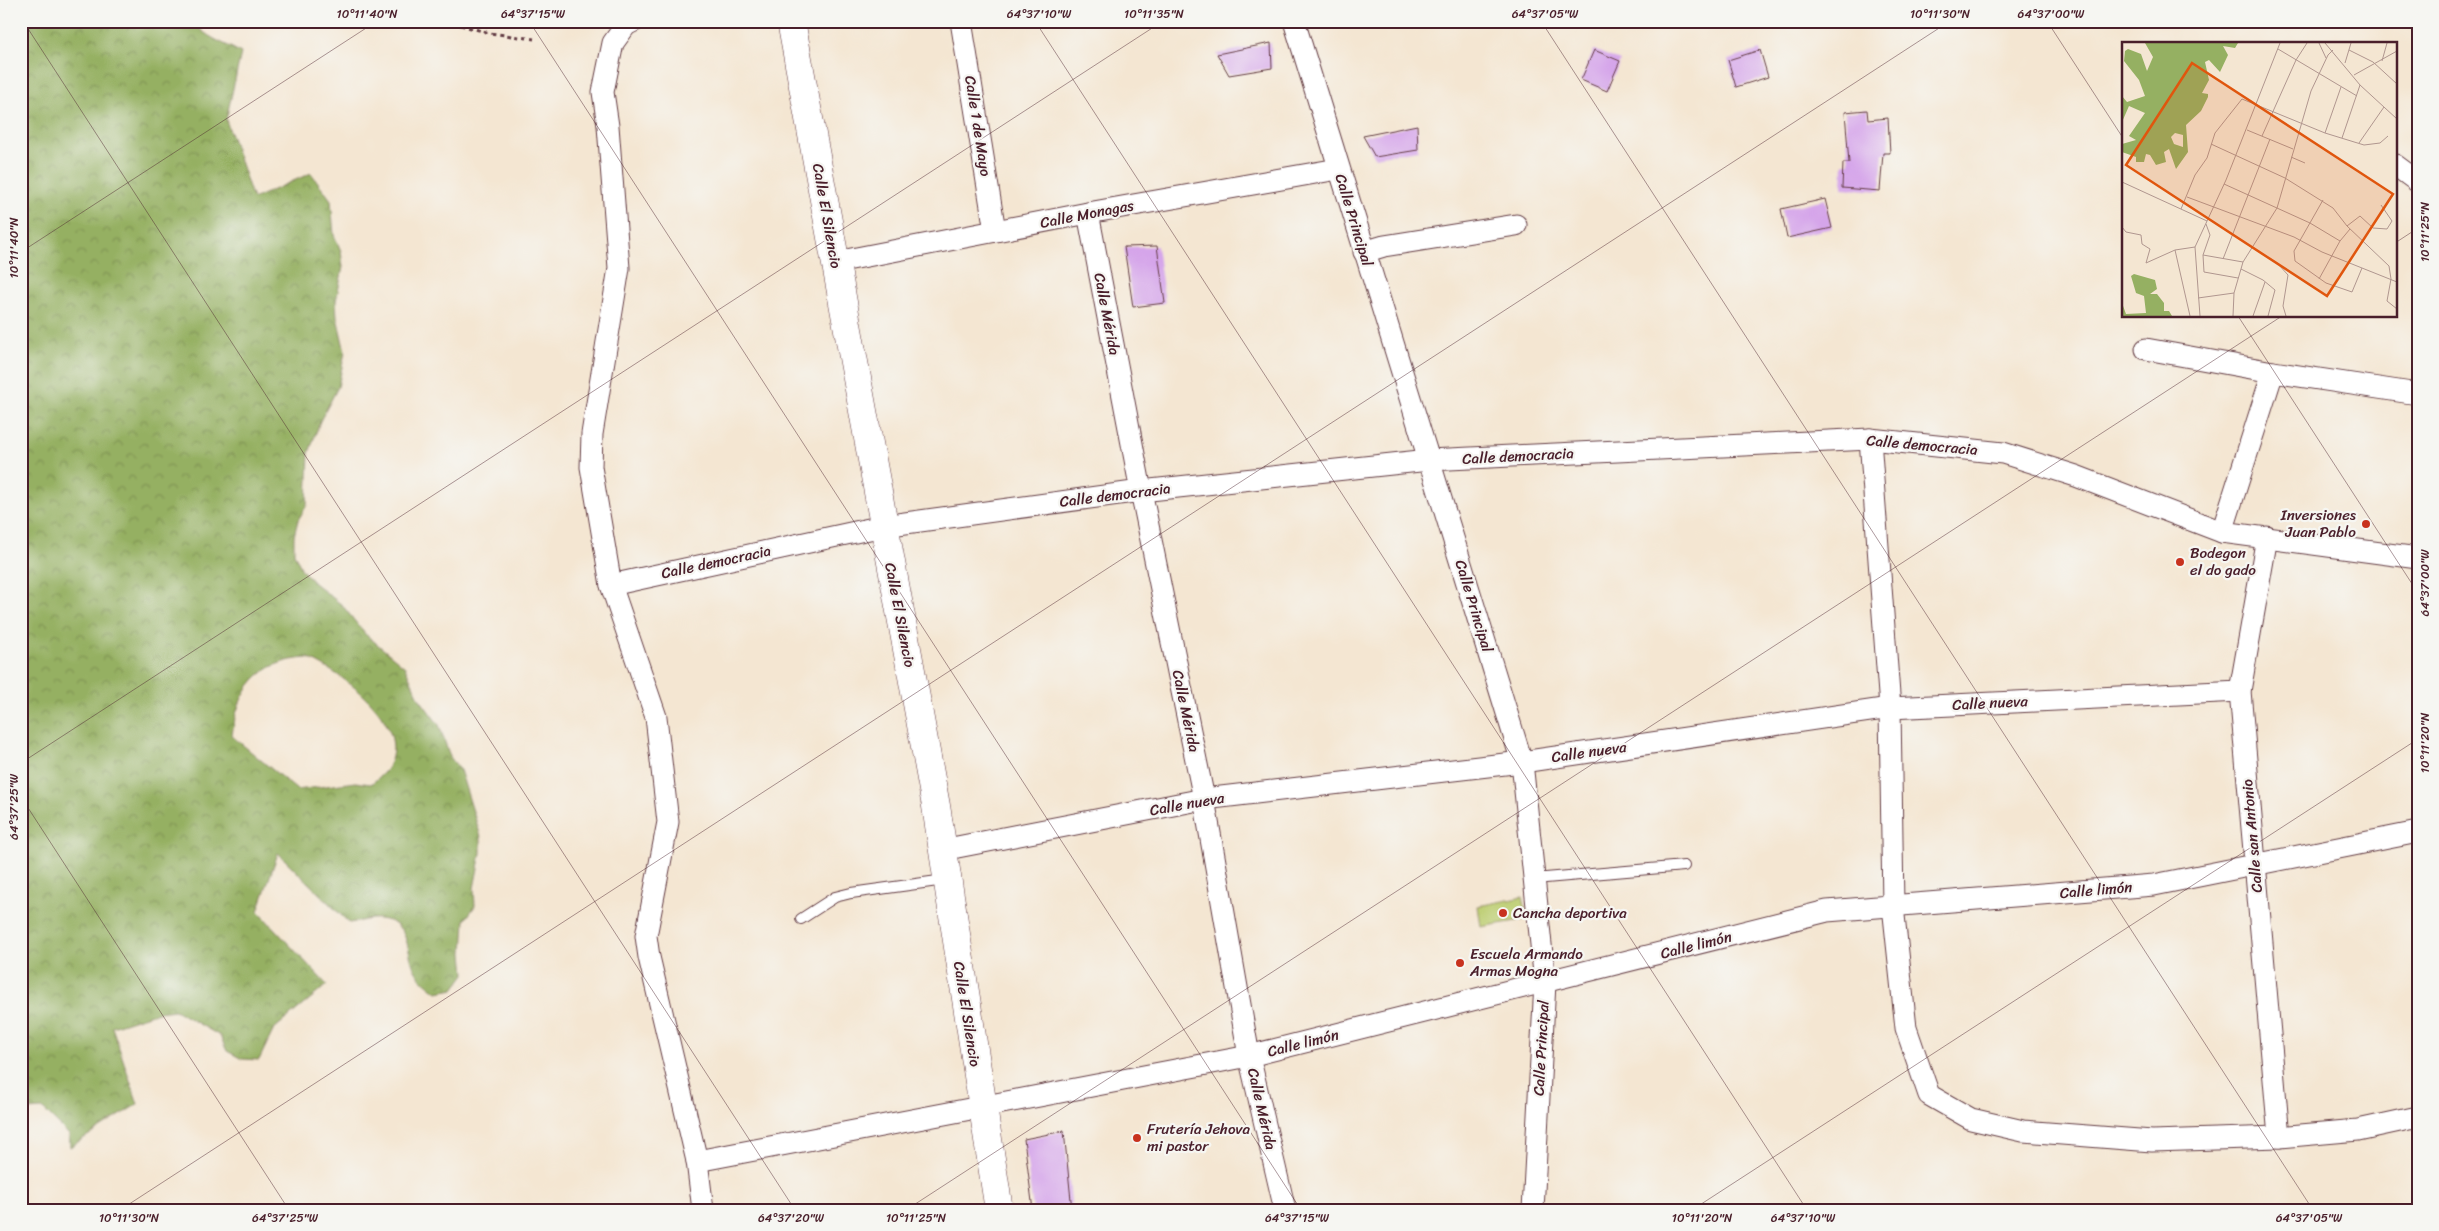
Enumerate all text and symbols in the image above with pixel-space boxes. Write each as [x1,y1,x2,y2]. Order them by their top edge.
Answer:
text: 10°11'40"N [336,3,398,25]
text: 64°37'15"W [501,3,566,25]
text: 64°37'10"W [1007,3,1072,25]
text: 10°11'35"N [1124,3,1185,25]
text: 64°37'05"W [1512,3,1579,25]
text: 10°11'30"N [1910,3,1971,25]
text: 64°37'00"W [2018,3,2085,25]
inset map [2122,42,2396,318]
street label: Calle 1 de Mayo [957,74,999,179]
street label: Calle El Silencio [805,161,849,271]
street label: Calle Principal [1328,170,1381,270]
street label: Calle Monagas [1038,192,1136,236]
text: 10°11'25"N [2414,201,2436,262]
text: 10°11'40"N [3,217,25,279]
street label: Calle Mérida [1086,271,1128,358]
street label: Calle democracia [1865,427,1979,463]
street label: Calle democracia [1462,440,1575,472]
street label: Calle democracia [1058,475,1172,515]
place label: Inversiones Juan Pablo [2280,502,2357,545]
marker: Inversiones Juan Pablo [2360,518,2372,530]
street label: Calle democracia [659,538,774,586]
place label: Bodegon el do gado [2190,540,2256,583]
text: 64°37'00"W [2414,549,2436,616]
street label: Calle Principal [1448,556,1501,656]
marker: Bodegon el do gado [2174,556,2186,568]
street label: Calle El Silencio [877,560,923,670]
street label: Calle Mérida [1165,668,1207,755]
street label: Calle nueva [1952,688,2029,718]
text: 10°11'20"N [2414,712,2436,773]
street label: Calle nueva [1550,734,1629,770]
text: 64°37'25"W [3,773,25,840]
street label: Calle san Antonio [2234,778,2270,894]
street label: Calle nueva [1148,785,1227,823]
street label: Calle limón [2059,874,2133,906]
place label: Cancha deportiva [1513,900,1627,926]
marker: Cancha deportiva [1497,907,1509,919]
street label: Calle limón [1658,924,1734,966]
place label: Escuela Armando Armas Mogna [1469,941,1583,984]
marker: Escuela Armando Armas Mogna [1454,957,1466,969]
street label: Calle El Silencio [946,960,988,1069]
street label: Calle Principal [1526,999,1557,1096]
street label: Calle limón [1265,1022,1341,1064]
street label: Calle Mérida [1240,1065,1284,1153]
place label: Frutería Jehova mi pastor [1147,1116,1251,1159]
marker: Frutería Jehova mi pastor [1131,1132,1143,1144]
text: 10°11'30"N [99,1207,160,1229]
text: 64°37'25"W [252,1207,319,1229]
text: 64°37'20"W [758,1207,825,1229]
text: 10°11'25"N [886,1207,947,1229]
text: 64°37'15"W [1265,1207,1330,1229]
text: 10°11'20"N [1672,1207,1733,1229]
text: 64°37'10"W [1771,1207,1836,1229]
text: 64°37'05"W [2276,1207,2343,1229]

